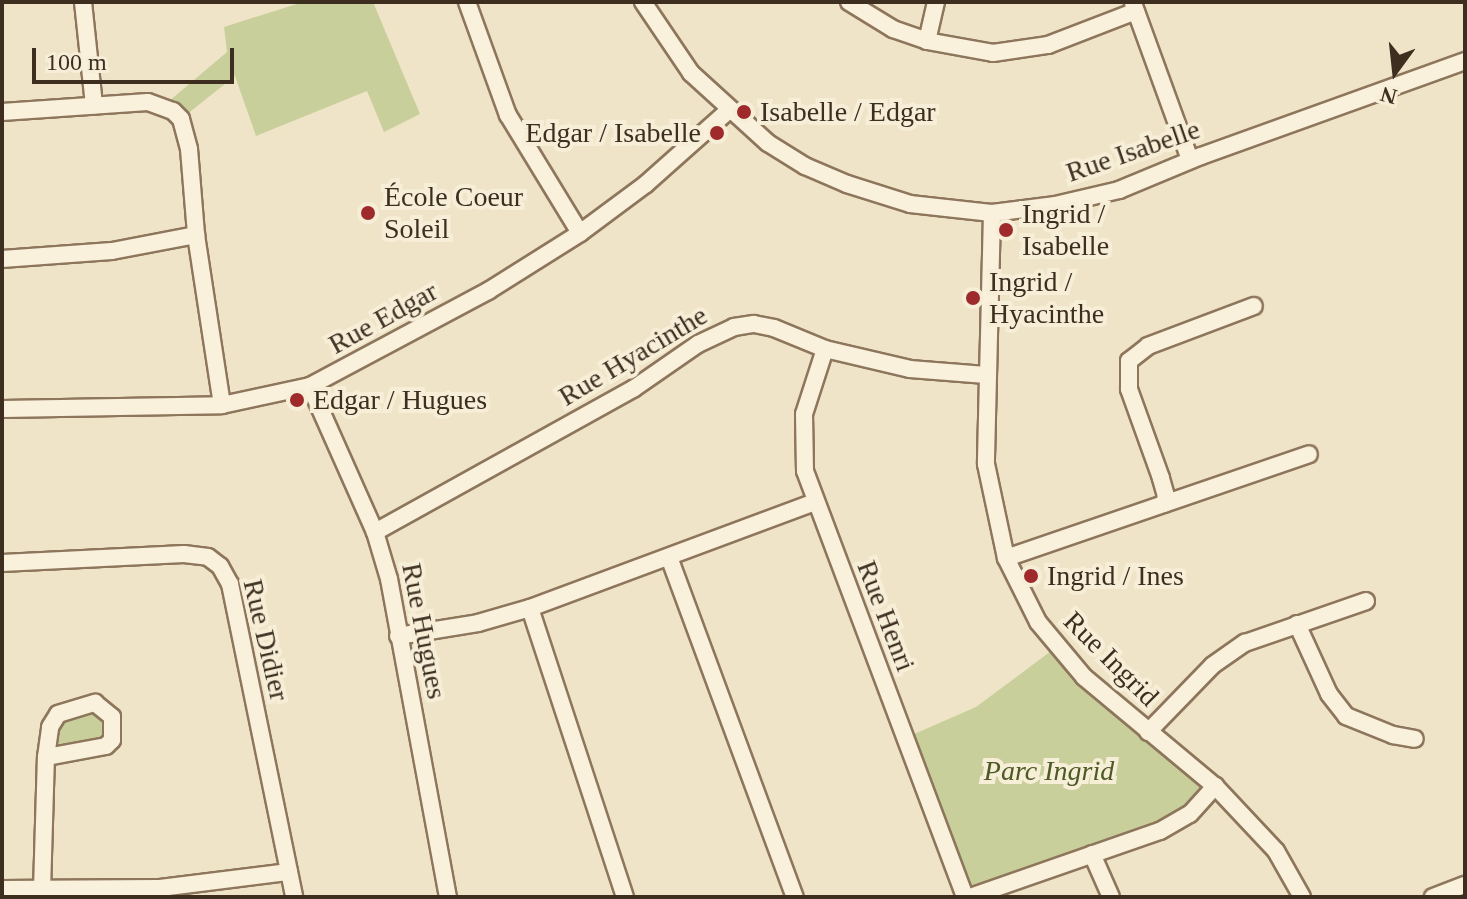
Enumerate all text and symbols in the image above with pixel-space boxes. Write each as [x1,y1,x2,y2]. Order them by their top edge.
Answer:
scale bar [36,32,238,82]
north arrow [1355,32,1435,112]
text: 100 m [46,49,107,75]
text: N [1378,82,1400,110]
place label: Isabelle / Edgar [760,95,936,129]
marker: Isabelle / Edgar [735,103,753,121]
street label: Rue Isabelle [1062,112,1204,190]
place label: Edgar / Isabelle [525,116,701,150]
marker: Edgar / Isabelle [708,124,726,142]
place label: École Coeur Soleil [384,180,523,246]
place label: Ingrid / Isabelle [1022,197,1109,263]
marker: École Coeur Soleil [359,204,377,222]
marker: Ingrid / Isabelle [997,221,1015,239]
place label: Ingrid / Hyacinthe [989,265,1104,331]
street label: Rue Edgar [323,274,443,362]
marker: Ingrid / Hyacinthe [964,289,982,307]
street label: Rue Hyacinthe [553,299,713,413]
place label: Edgar / Hugues [313,383,487,417]
marker: Edgar / Hugues [288,391,306,409]
street label: Rue Henri [850,556,922,676]
place label: Ingrid / Ines [1047,559,1184,593]
street label: Rue Hugues [394,560,454,702]
marker: Ingrid / Ines [1022,567,1040,585]
street label: Rue Didier [236,576,296,704]
street label: Rue Ingrid [1057,605,1165,713]
park label: Parc Ingrid [984,754,1114,788]

